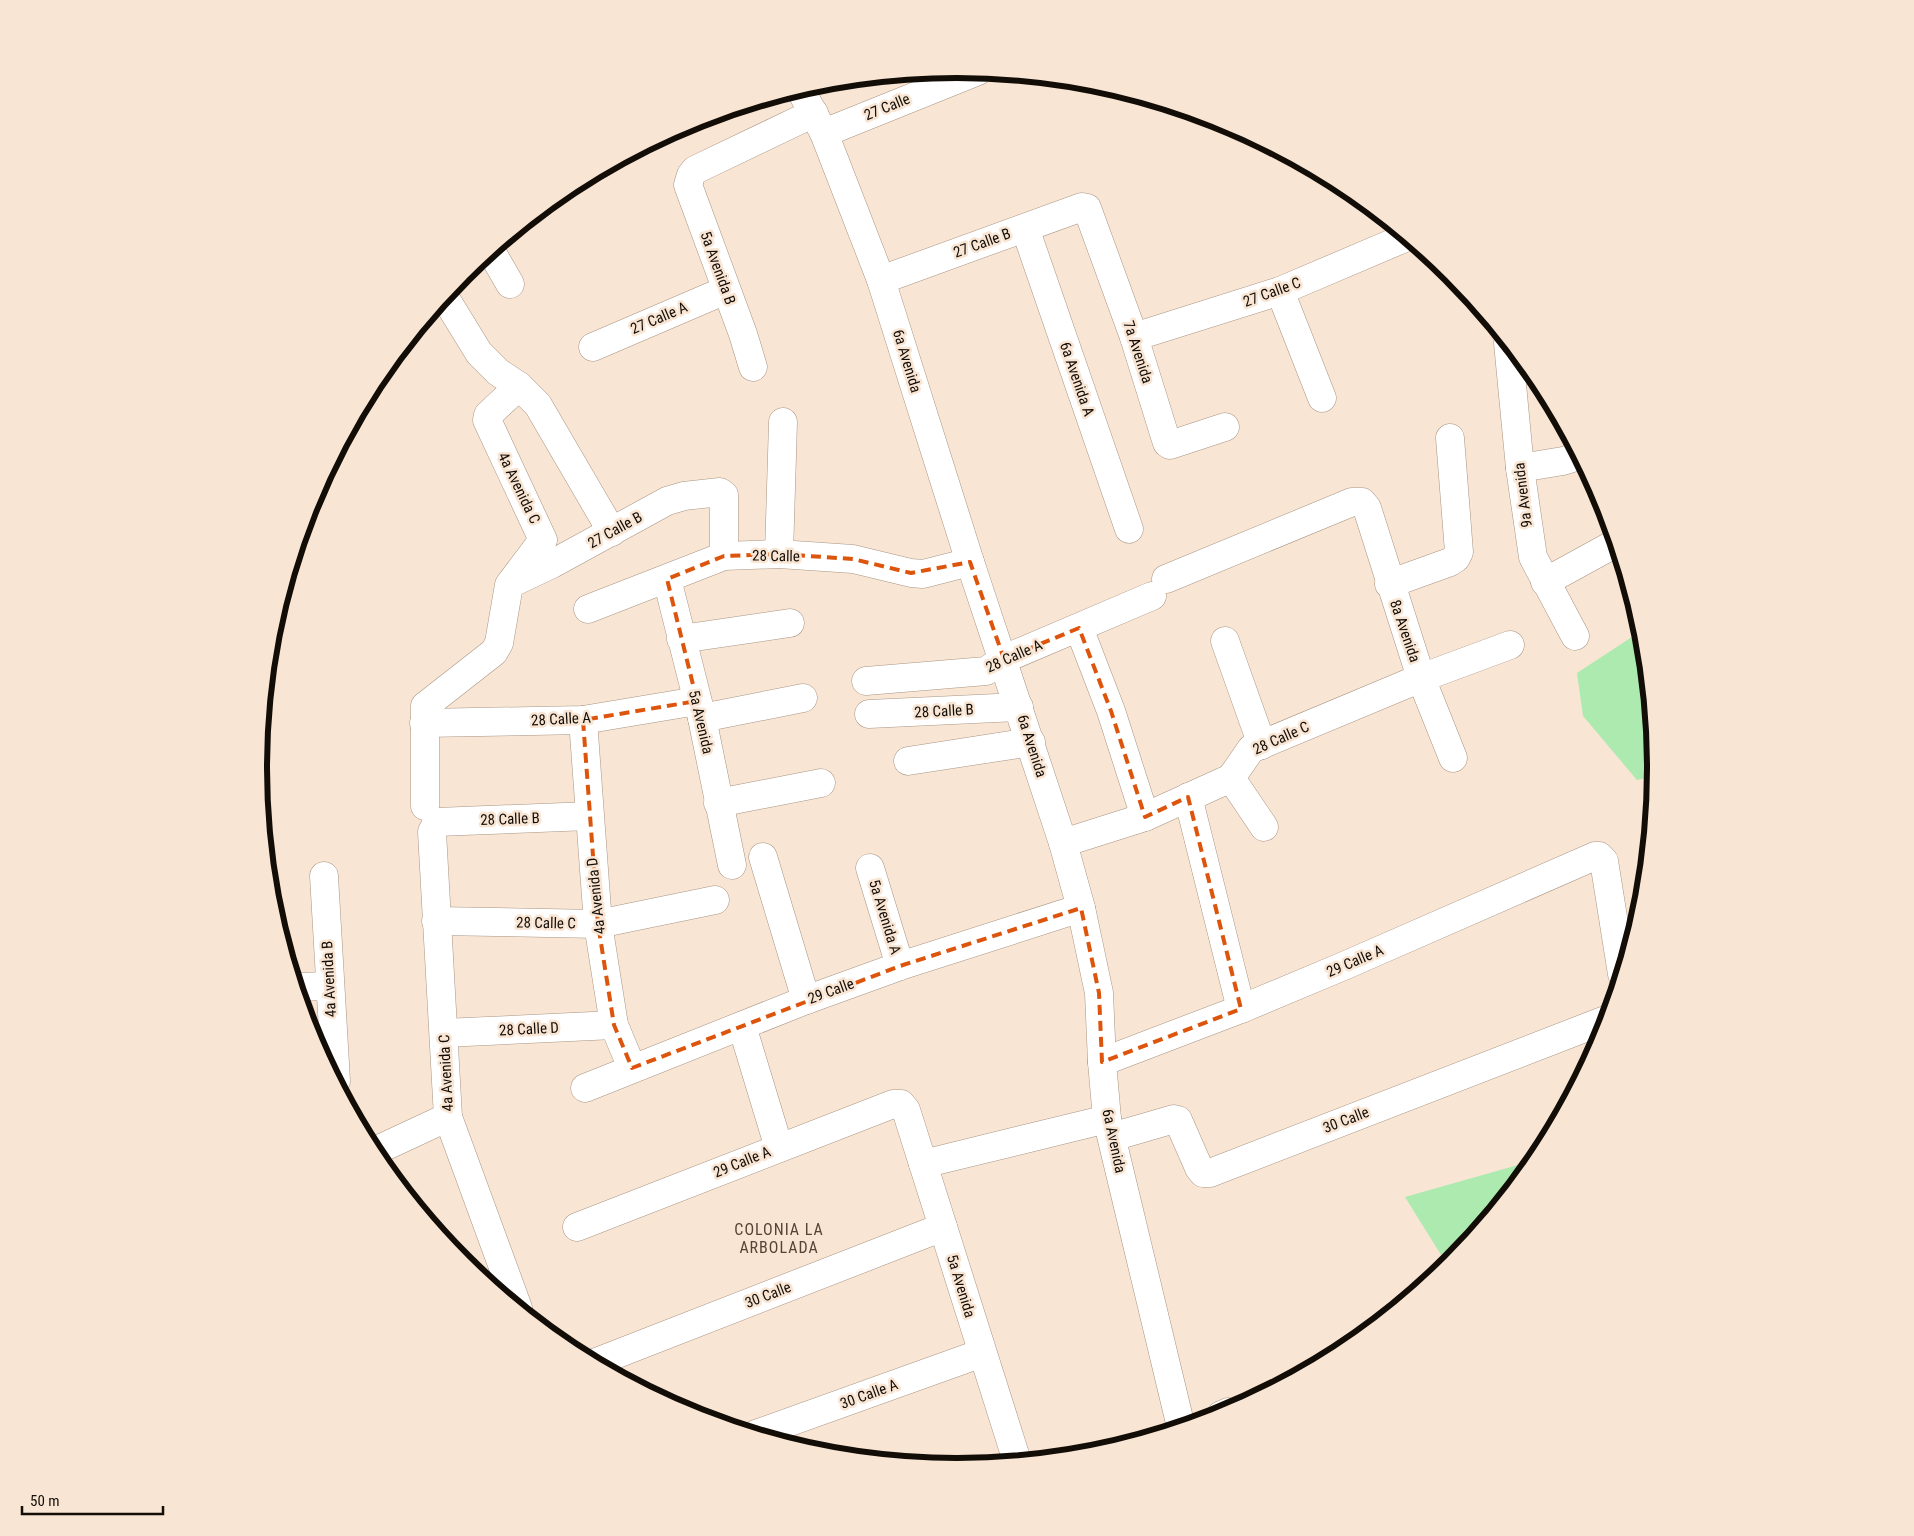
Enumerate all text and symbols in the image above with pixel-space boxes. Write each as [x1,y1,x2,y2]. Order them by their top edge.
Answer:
street label: 27 Calle [861,90,913,124]
street label: 27 Calle B [951,224,1013,262]
street label: 5a Avenida B [696,229,740,307]
street label: 27 Calle C [1241,273,1303,311]
street label: 27 Calle A [628,298,690,338]
street label: 7a Avenida [1119,318,1157,386]
street label: 6a Avenida [889,327,925,395]
street label: 6a Avenida A [1056,340,1098,419]
street label: 4a Avenida C [494,449,544,527]
street label: 9a Avenida [1510,462,1536,528]
street label: 27 Calle B [585,508,645,552]
street label: 28 Calle [752,547,800,565]
street label: 8a Avenida [1386,597,1424,665]
street label: 28 Calle A [983,635,1045,676]
street label: 5a Avenida [685,688,717,756]
street label: 28 Calle B [914,700,974,722]
street label: 28 Calle A [531,708,592,730]
street label: 6a Avenida [1013,712,1051,780]
street label: 28 Calle C [1250,718,1312,758]
street label: 28 Calle B [480,809,540,829]
street label: 4a Avenida D [583,857,609,935]
street label: 5a Avenida A [865,877,905,957]
street label: 28 Calle C [516,913,576,933]
street label: 4a Avenida B [318,940,340,1018]
street label: 29 Calle A [1324,941,1386,981]
street label: 29 Calle [805,974,857,1008]
street label: 28 Calle D [499,1018,559,1040]
street label: 4a Avenida C [435,1034,457,1112]
street label: 30 Calle [1320,1103,1372,1137]
street label: 6a Avenida [1098,1107,1130,1175]
street label: 29 Calle A [711,1142,773,1182]
district label: COLONIA LA ARBOLADA [734,1220,824,1257]
street label: 5a Avenida [943,1252,979,1320]
street label: 30 Calle [742,1278,794,1312]
street label: 30 Calle A [838,1375,901,1413]
scale bar [22,1484,164,1516]
text: 50 m [30,1492,60,1510]

